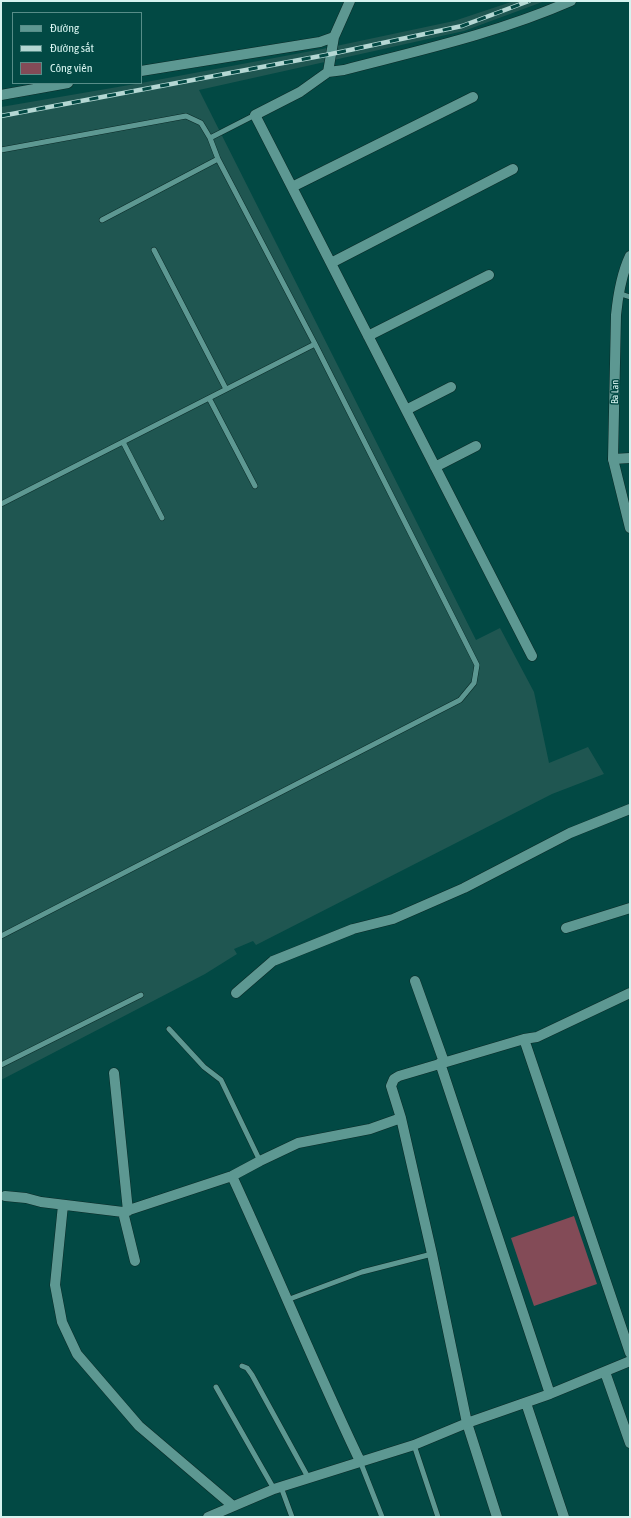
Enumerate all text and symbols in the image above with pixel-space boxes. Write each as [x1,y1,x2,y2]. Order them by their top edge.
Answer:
legend [12,12,142,84]
text: Đường [50,21,79,35]
text: Đường sắt [50,41,94,55]
text: Công viên [50,61,93,75]
street label: Ba Lan [609,380,621,404]

